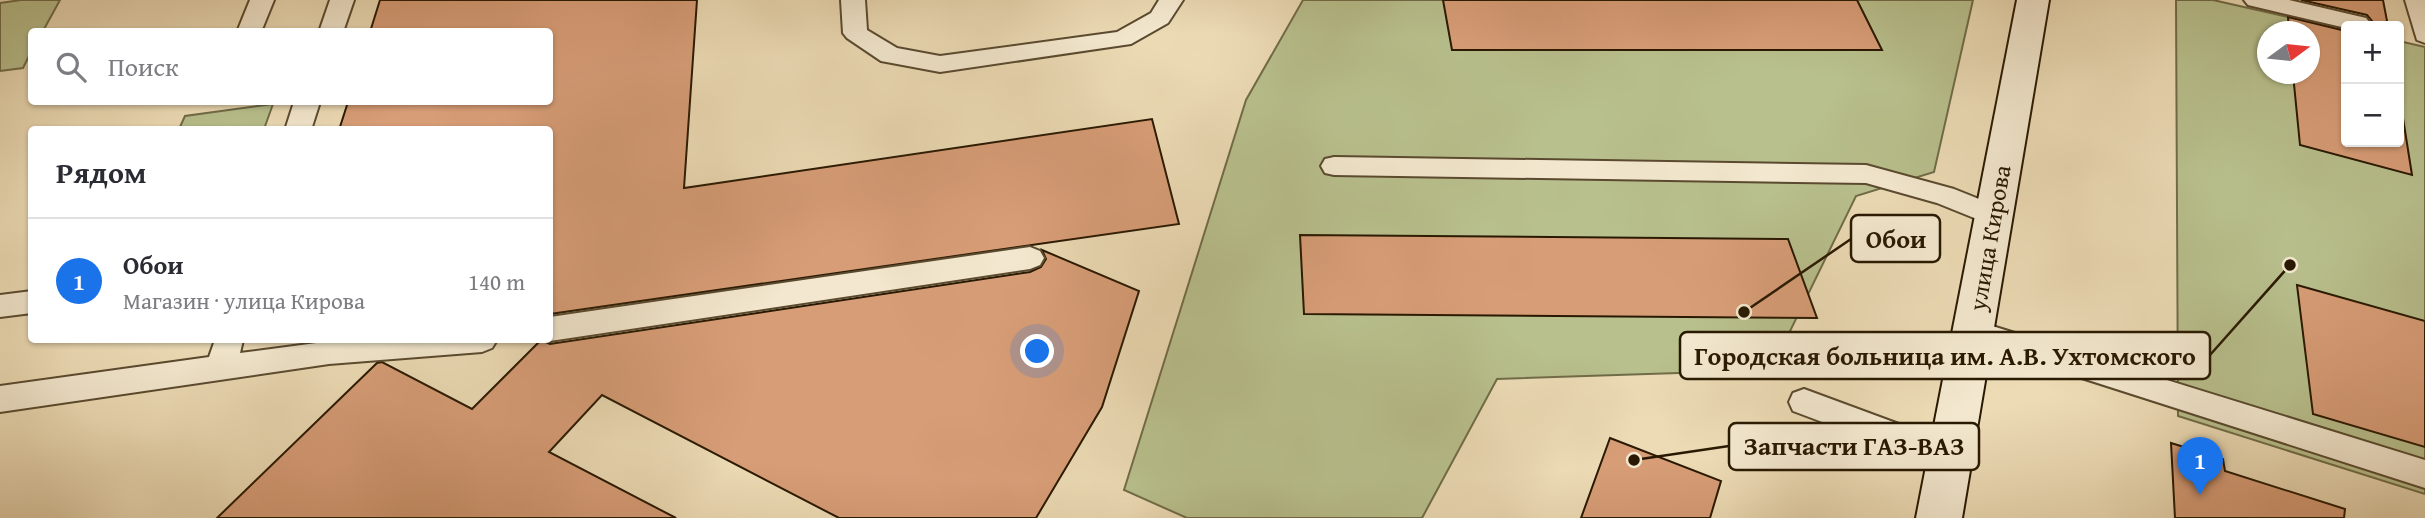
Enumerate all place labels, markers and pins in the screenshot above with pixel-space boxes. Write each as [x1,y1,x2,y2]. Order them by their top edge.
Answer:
callout: Обои [1851,215,1940,262]
callout: Городская больница им. А.В. Ухтомского [1680,332,2210,379]
callout: Запчасти ГАЗ-ВАЗ [1729,423,1979,470]
pin: 1 [2177,437,2223,495]

